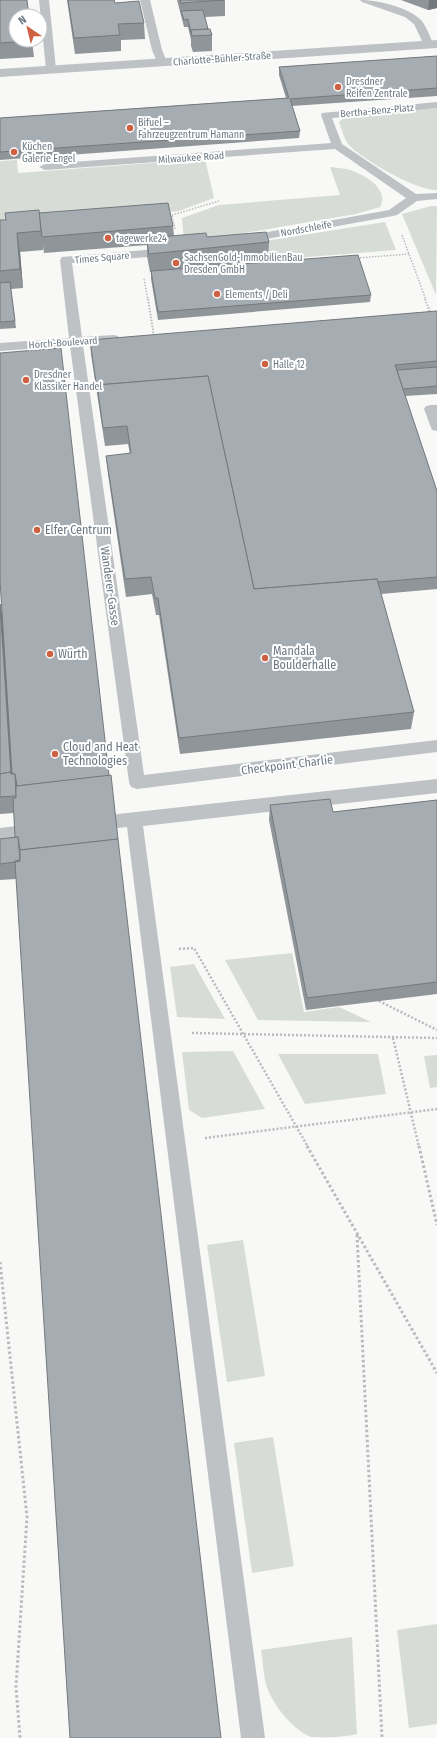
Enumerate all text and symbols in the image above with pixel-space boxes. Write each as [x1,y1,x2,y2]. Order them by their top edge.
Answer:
north arrow [8,8,48,48]
text: N [16,13,29,27]
street label: Charlotte-Bühler-Straße [173,50,271,68]
place label: Dresdner Reifen Zentrale [346,76,408,100]
marker: Dresdner Reifen Zentrale [333,82,343,92]
street label: Bertha-Benz-Platz [340,102,414,120]
place label: Bifuel – Fahrzeugzentrum Hamann [138,117,244,141]
marker: Bifuel – Fahrzeugzentrum Hamann [125,123,135,133]
place label: Küchen Galerie Engel [22,141,76,165]
marker: Küchen Galerie Engel [9,147,19,157]
street label: Milwaukee Road [158,150,225,166]
street label: Nordschleife [280,219,333,239]
marker: tagewerke24 [103,233,113,243]
place label: tagewerke24 [116,233,167,245]
street label: Times Square [74,250,130,266]
place label: SachsenGold-ImmobilienBau Dresden GmbH [184,252,303,276]
marker: SachsenGold-ImmobilienBau Dresden GmbH [171,258,181,268]
marker: Elements / Deli [212,289,222,299]
place label: Elements / Deli [225,289,288,301]
street label: Horch-Boulevard [28,335,98,351]
marker: Halle 12 [260,359,270,369]
place label: Halle 12 [273,359,305,371]
place label: Dresdner Klassiker Handel [34,369,103,393]
marker: Dresdner Klassiker Handel [21,375,31,385]
place label: Elfer Centrum [45,523,112,537]
marker: Elfer Centrum [32,525,42,535]
street label: Wanderer-Gasse [98,545,123,627]
place label: Mandala Boulderhalle [273,644,336,672]
place label: Würth [58,647,88,661]
marker: Würth [45,649,55,659]
marker: Mandala Boulderhalle [260,653,270,663]
place label: Cloud and Heat Technologies [63,740,138,768]
marker: Cloud and Heat Technologies [50,749,60,759]
street label: Checkpoint Charlie [240,752,334,778]

